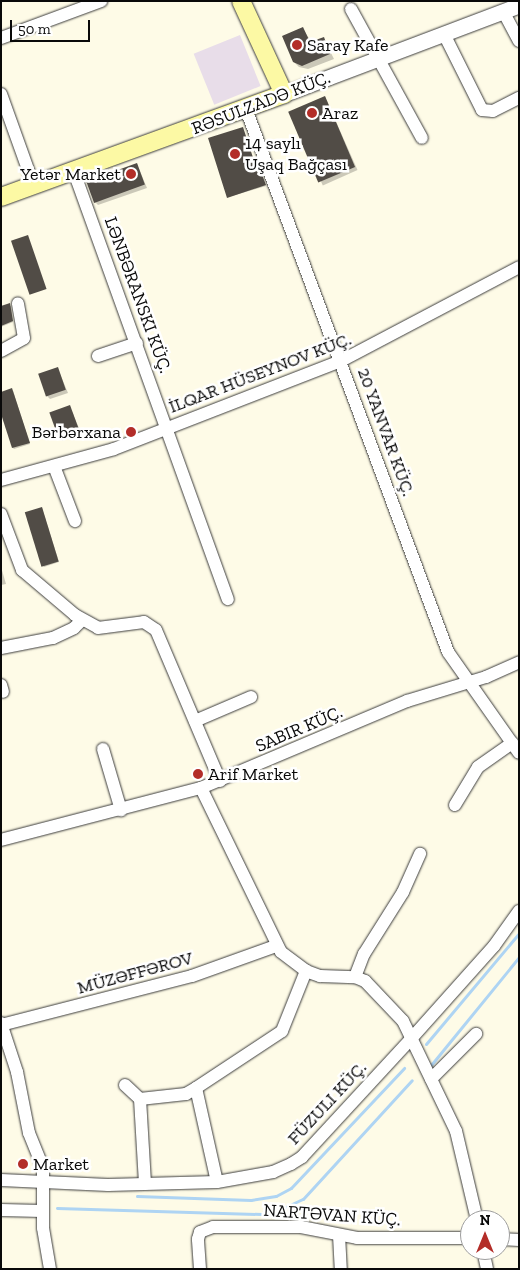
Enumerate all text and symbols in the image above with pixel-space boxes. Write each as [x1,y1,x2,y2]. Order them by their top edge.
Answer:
scale bar [12,10,92,42]
text: 50 m [18,20,51,38]
place label: Saray Kafe [307,34,389,56]
marker: Saray Kafe [291,39,303,51]
street label: RƏSULZADƏ KÜÇ. [189,67,333,139]
place label: Araz [322,102,358,124]
marker: Araz [306,107,318,119]
place label: 14 saylı Uşaq Bağçası [245,133,347,176]
marker: 14 saylı Uşaq Bağçası [229,148,241,160]
place label: Yetər Market [20,163,121,185]
marker: Yetər Market [125,168,137,180]
street label: LƏNBƏRANSKI KÜÇ. [100,214,176,376]
street label: İLQAR HÜSEYNOV KÜÇ. [166,328,354,418]
street label: 20 YANVAR KÜÇ. [353,365,419,499]
place label: Bərbərxana [32,421,121,443]
marker: Bərbərxana [125,426,137,438]
street label: SABIR KÜÇ. [252,701,346,757]
place label: Arif Market [208,763,298,785]
marker: Arif Market [192,768,204,780]
street label: MÜZƏFFƏROV [75,947,195,999]
street label: FÜZULI KÜÇ. [283,1057,371,1149]
place label: Market [33,1153,89,1175]
marker: Market [17,1158,29,1170]
street label: NARTƏVAN KÜÇ. [263,1199,401,1231]
north arrow [460,1210,510,1260]
text: N [480,1212,490,1229]

